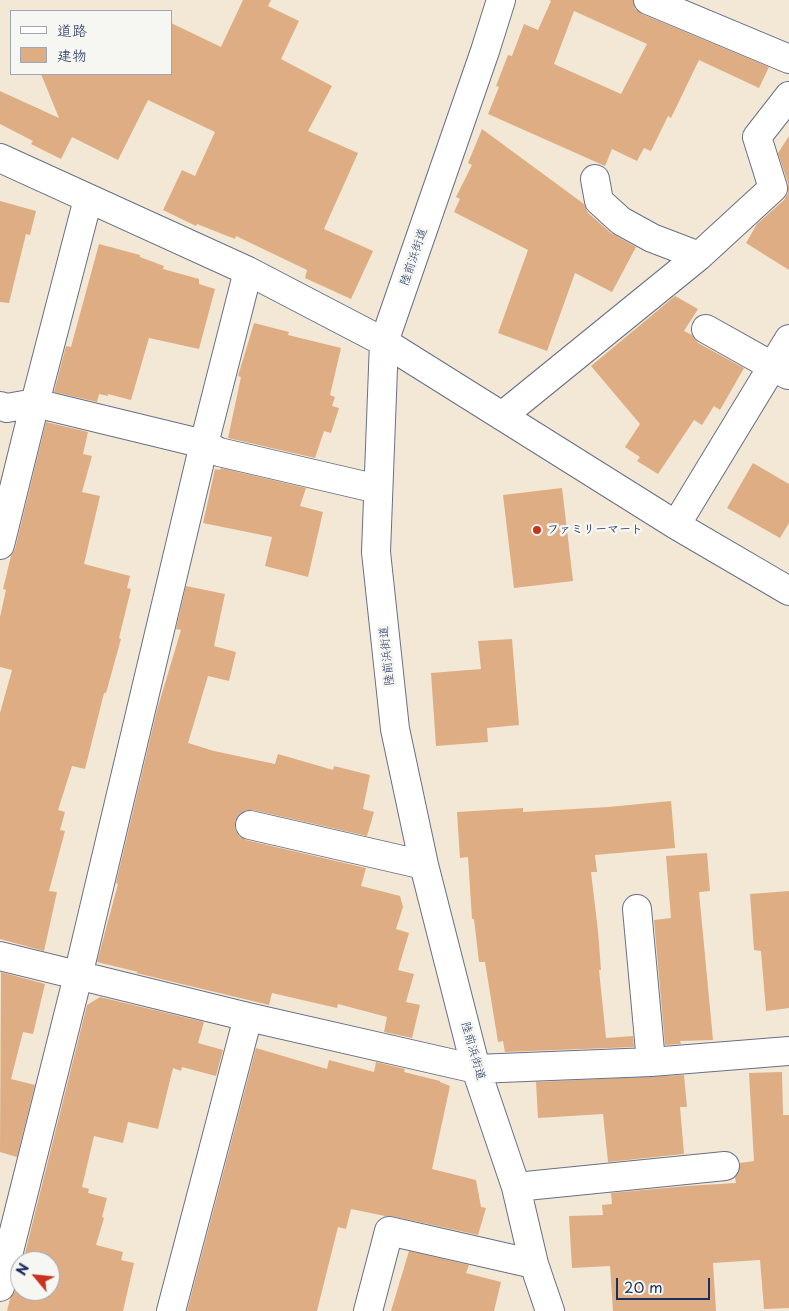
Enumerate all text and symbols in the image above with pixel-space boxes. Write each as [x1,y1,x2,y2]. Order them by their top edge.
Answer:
legend [10,10,172,75]
text: 道路 [57,18,87,41]
text: 建物 [57,43,87,66]
street label: 陸前浜街道 [397,226,431,288]
place label: ファミリーマート [547,523,643,537]
marker: ファミリーマート [531,524,543,536]
street label: 陸前浜街道 [377,625,397,687]
street label: 陸前浜街道 [458,1020,488,1082]
north arrow [10,1251,60,1301]
text: N [10,1259,34,1279]
scale bar [619,1268,713,1300]
text: 20 m [624,1275,663,1298]

